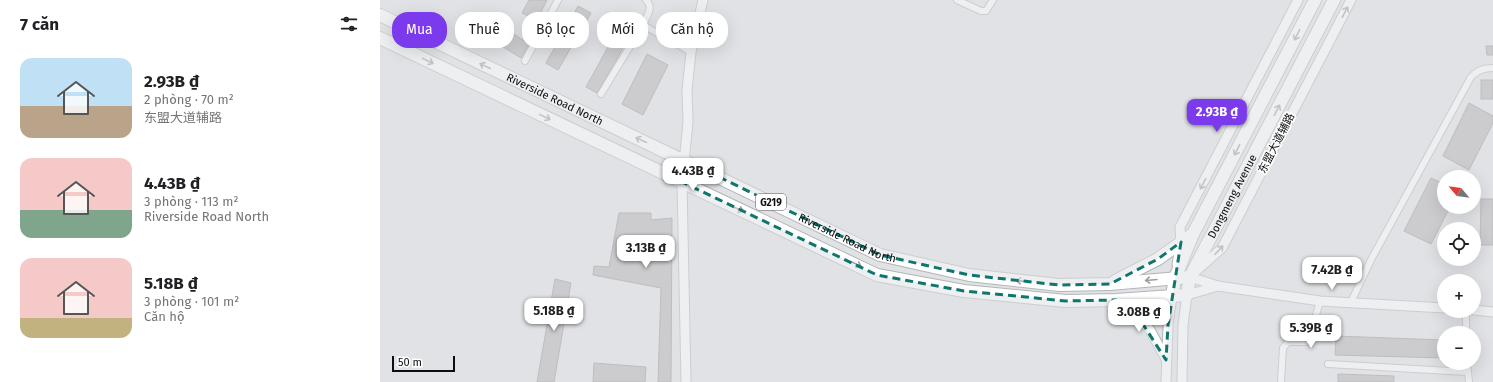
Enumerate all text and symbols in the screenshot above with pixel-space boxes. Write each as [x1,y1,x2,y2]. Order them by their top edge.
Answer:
one-way arrow [1341,6,1349,18]
chip: Mua [392,12,447,48]
chip: Thuê [455,12,514,48]
chip: Bộ lọc [522,12,589,48]
chip: Mới [597,12,648,48]
chip: Căn hộ [656,12,728,48]
icon: filters [338,13,360,35]
text: 7 căn [20,14,59,35]
one-way arrow [1292,28,1300,40]
one-way arrow [421,57,433,65]
one-way arrow [480,62,492,69]
text: 2.93B ₫ [144,71,199,92]
street label: Riverside Road North [504,71,605,128]
icon: home [52,74,100,122]
text: 2 phòng · 70 m² [144,92,234,107]
pin: 2.93B ₫ [1180,99,1254,133]
text: 2.93B ₫ [1196,104,1238,119]
one-way arrow [1274,104,1282,116]
text: 东盟大道辅路 [144,110,222,125]
street label: 东盟大道辅路 [1256,111,1297,176]
one-way arrow [539,114,551,121]
one-way arrow [635,136,647,143]
one-way arrow [1232,144,1240,156]
street label: Dongmeng Avenue [1205,152,1260,241]
pin: 4.43B ₫ [656,158,730,192]
text: 4.43B ₫ [671,163,715,178]
north arrow [1437,170,1481,214]
map controls [1437,170,1481,370]
text: 4.43B ₫ [144,173,200,194]
icon: home [52,174,100,222]
one-way arrow [1199,178,1206,190]
text: 3 phòng · 113 m² [144,194,239,209]
road number: G219 [756,194,786,210]
one-way arrow [732,206,744,213]
text: Riverside Road North [144,209,269,224]
street label: Riverside Road North [796,211,897,265]
button: locate [1437,222,1481,266]
pin: 3.13B ₫ [609,235,683,269]
text: 3.13B ₫ [626,240,666,255]
one-way arrow [1214,245,1223,255]
pin: 7.42B ₫ [1295,257,1369,291]
one-way arrow [849,261,861,268]
text: 7.42B ₫ [1311,262,1353,277]
text: 5.18B ₫ [144,273,198,294]
icon: home [52,274,100,322]
button: + [1437,274,1481,318]
one-way arrow [1145,276,1158,284]
one-way arrow [1016,277,1029,284]
text: 3 phòng · 101 m² [144,294,239,309]
pin: 5.18B ₫ [517,298,591,332]
pin: 3.08B ₫ [1102,299,1176,333]
text: 5.18B ₫ [533,303,575,318]
text: 3.08B ₫ [1117,304,1161,319]
text: Căn hộ [144,309,185,324]
pin: 5.39B ₫ [1274,315,1348,349]
text: 5.39B ₫ [1289,320,1333,335]
button: − [1437,326,1481,370]
scale bar [392,354,455,373]
text: 50 m [398,356,422,369]

